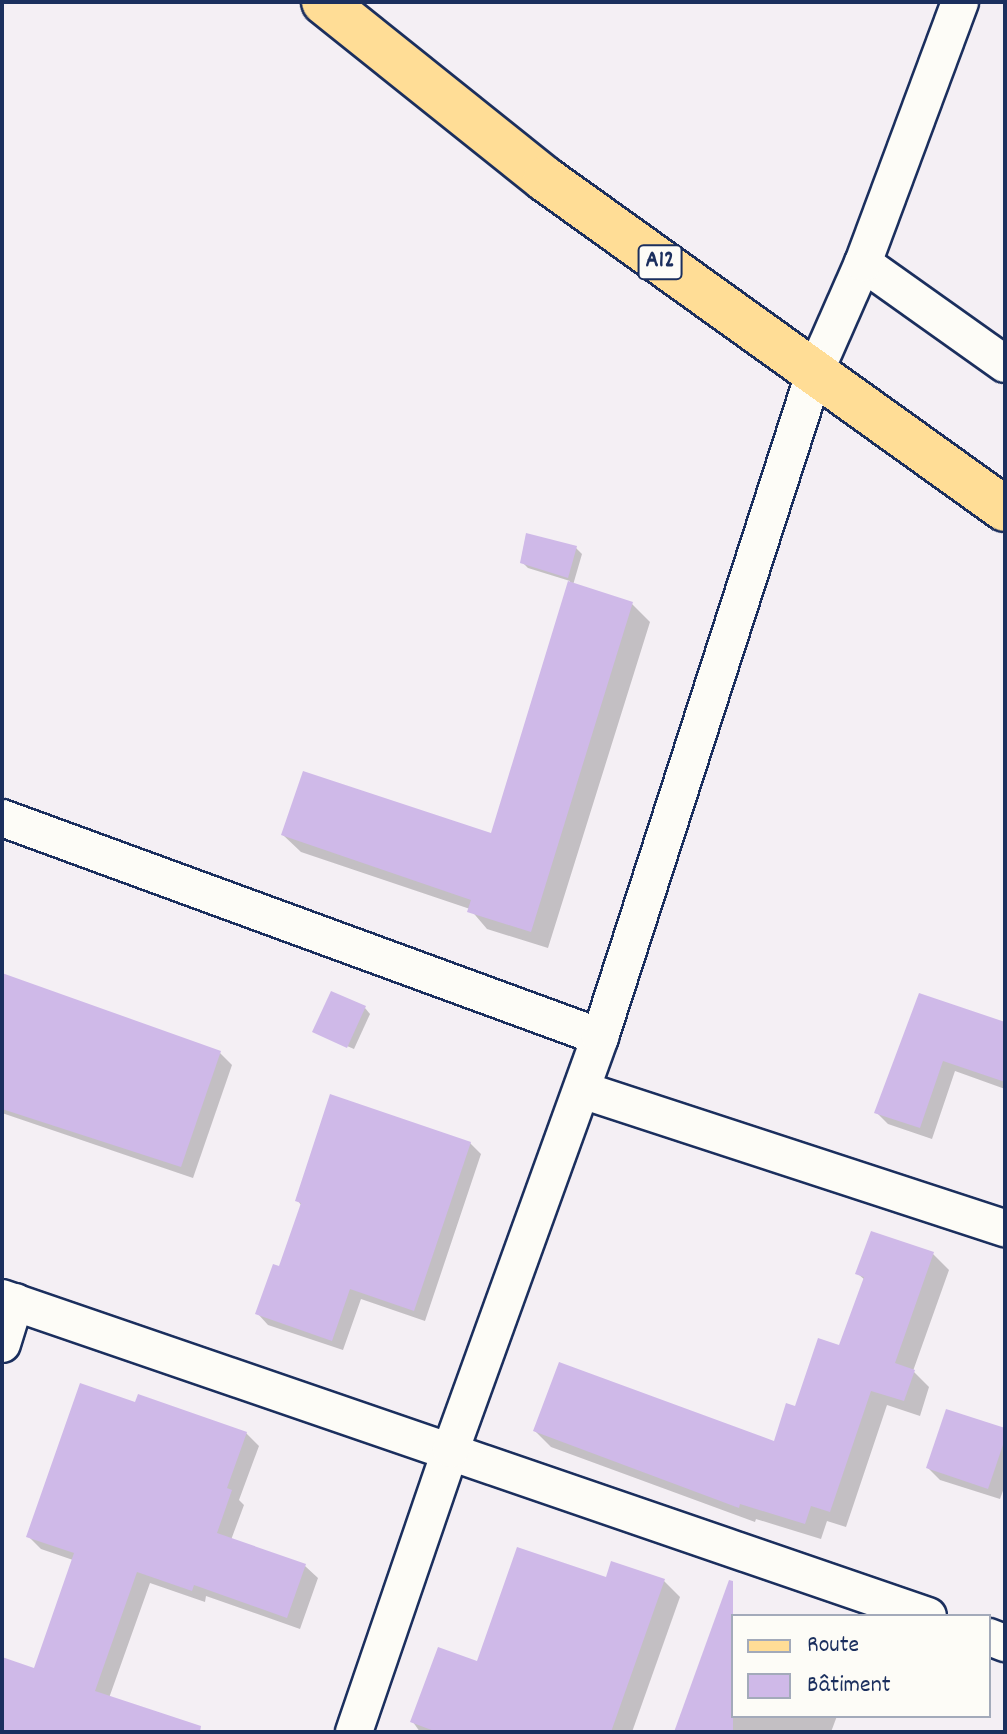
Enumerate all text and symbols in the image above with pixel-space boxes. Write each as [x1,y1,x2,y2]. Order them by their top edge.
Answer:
road number: A12 [636,242,684,282]
legend [731,1614,991,1718]
text: Route [807,1629,859,1663]
text: Bâtiment [807,1669,891,1703]

